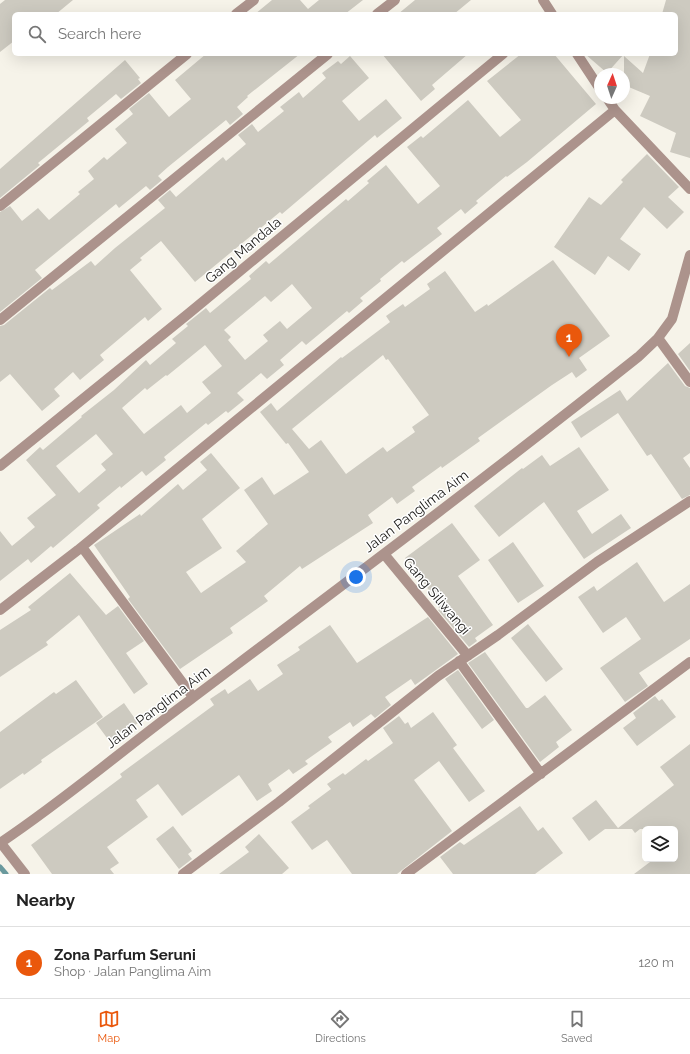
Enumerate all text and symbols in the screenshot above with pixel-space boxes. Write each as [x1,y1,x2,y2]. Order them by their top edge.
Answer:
search box [12,12,678,56]
icon: search [26,23,48,45]
text: Search here [58,25,141,43]
north arrow [594,68,630,104]
street label: Gang Mandala [202,214,284,286]
pin: 1 [556,324,582,357]
street label: Jalan Panglima Aim [361,467,471,555]
street label: Gang Siliwangi [400,554,474,638]
your location [346,567,366,587]
street label: Jalan Panglima Aim [103,663,213,751]
map controls [642,826,678,862]
button: layers [642,826,678,862]
text: Nearby [16,890,75,910]
text: Zona Parfum Seruni [54,946,196,964]
text: 1 [26,955,32,970]
text: 120 m [638,955,674,970]
text: Shop · Jalan Panglima Aim [54,964,211,979]
tab: Map [98,1008,120,1045]
tab: Directions [315,1008,366,1045]
tab: Saved [561,1008,592,1045]

